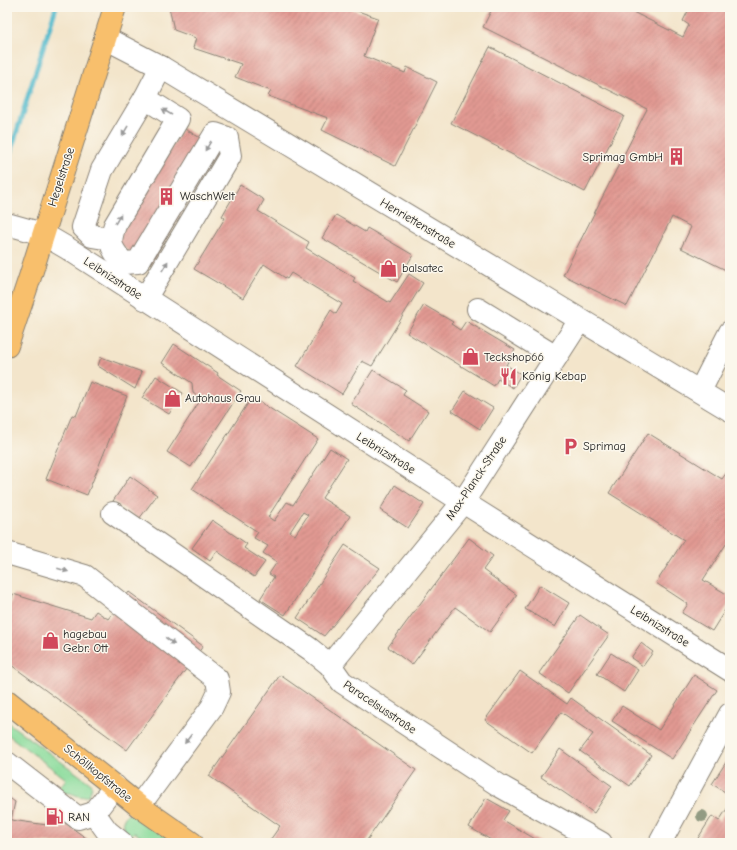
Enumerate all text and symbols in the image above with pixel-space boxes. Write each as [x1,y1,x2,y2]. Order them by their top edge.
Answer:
one-way arrow [161,108,173,115]
one-way arrow [121,125,128,137]
one-way arrow [204,140,211,152]
street label: Hegelstraße [45,146,77,208]
building icon: Sprimag GmbH [666,147,686,167]
place label: Sprimag GmbH [582,150,663,164]
building icon: WaschWelt [157,186,177,206]
place label: WaschWelt [180,189,235,203]
street label: Henriettenstraße [378,195,458,251]
one-way arrow [115,213,122,225]
street label: Leibnizstraße [81,254,145,302]
shop icon: balsatec [379,258,399,278]
one-way arrow [162,260,169,272]
place label: balsatec [402,261,443,275]
shop icon: Teckshop66 [461,347,481,367]
place label: Teckshop66 [484,350,544,364]
restaurant icon: König Kebap [499,366,519,386]
place label: König Kebap [522,369,587,383]
shop icon: Autohaus Grau [162,388,182,408]
place label: Autohaus Grau [185,391,261,405]
street label: Leibnizstraße [354,429,418,477]
street label: Max-Planck-Straße [443,433,509,523]
parking icon: Sprimag [560,436,580,456]
place label: Sprimag [583,439,626,453]
one-way arrow [57,567,69,573]
street label: Leibnizstraße [628,602,692,650]
place label: hagebau Gebr. Ott [63,627,109,655]
shop icon: hagebau Gebr. Ott [40,631,60,651]
one-way arrow [165,637,176,646]
street label: Paracelsusstraße [341,677,419,737]
one-way arrow [184,734,193,745]
street label: Schöllkopfstraße [61,741,135,805]
fuel station icon: RAN [45,807,65,827]
place label: RAN [68,810,90,824]

